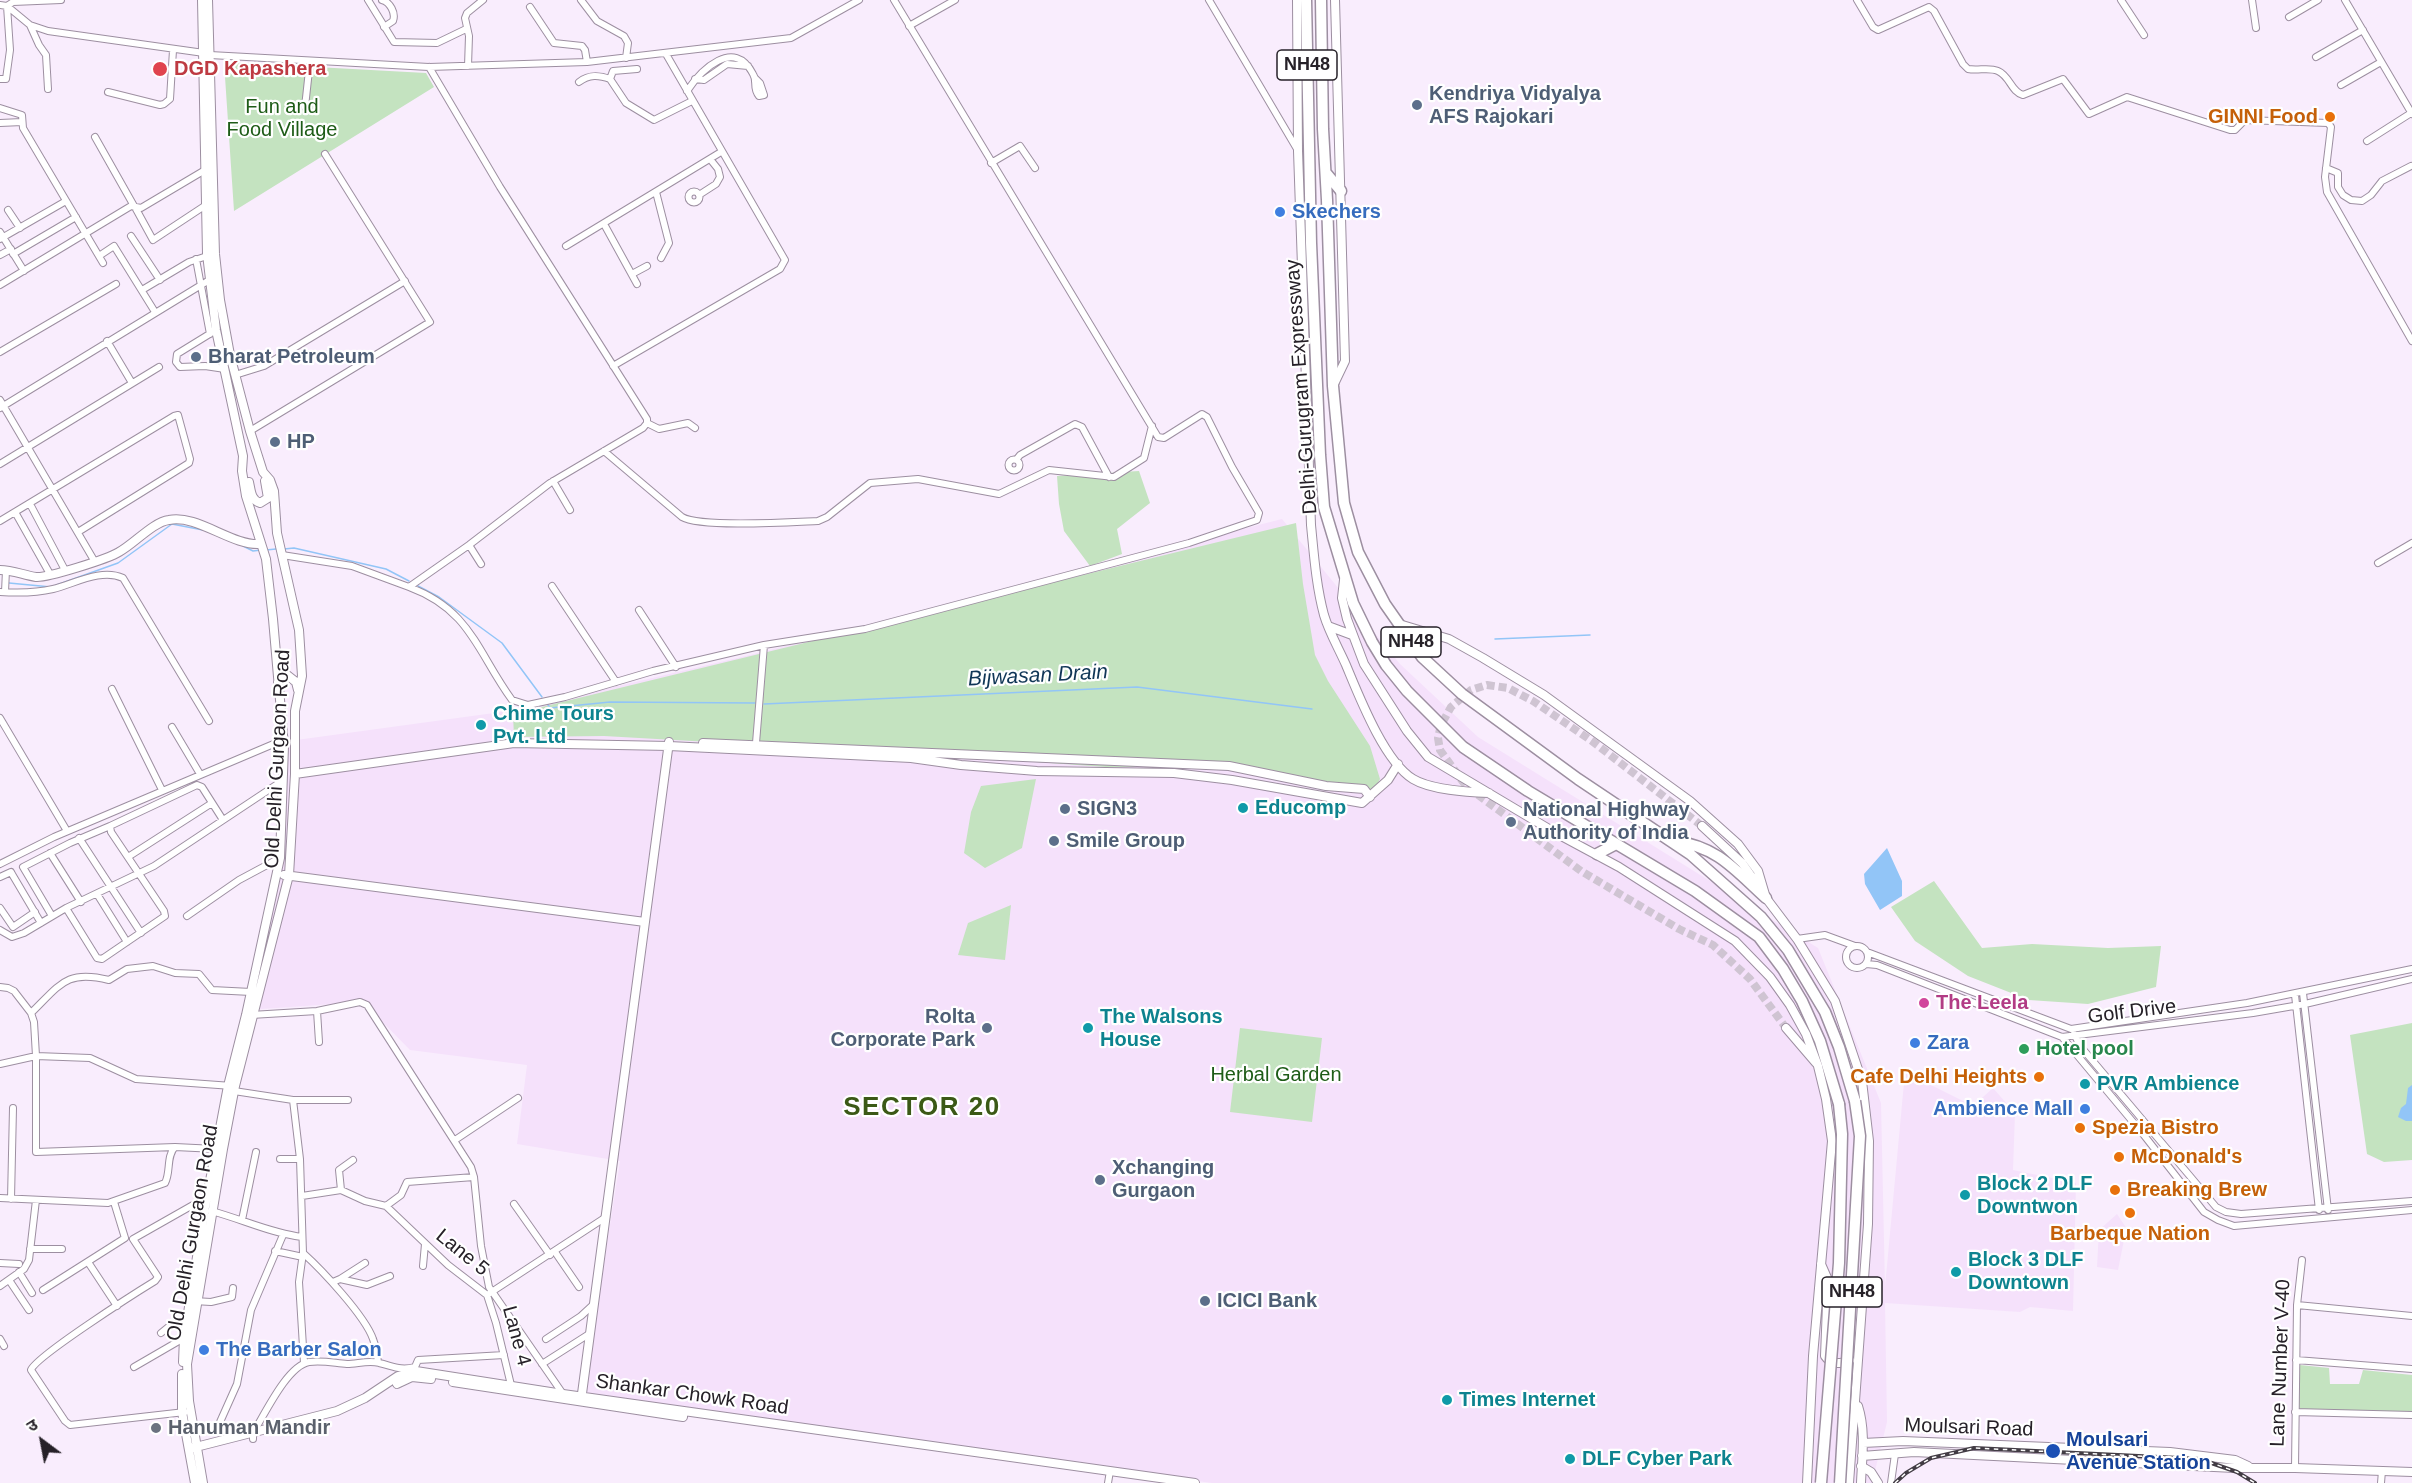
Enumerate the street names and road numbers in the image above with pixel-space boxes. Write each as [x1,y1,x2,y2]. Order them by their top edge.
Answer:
road number: NH48 [1277,50,1337,80]
street label: Delhi-Gurugram Expressway [1281,259,1323,515]
road number: NH48 [1381,627,1441,657]
street label: Old Delhi Gurgaon Road [260,649,296,869]
street label: Golf Drive [2086,995,2178,1029]
street label: Old Delhi Gurgaon Road [162,1123,224,1343]
street label: Lane 5 [431,1224,493,1282]
road number: NH48 [1822,1277,1882,1307]
street label: Lane Number V-40 [2266,1279,2296,1447]
street label: Lane 4 [496,1303,536,1369]
street label: Shankar Chowk Road [594,1370,790,1420]
street label: Moulsari Road [1904,1414,2034,1442]

